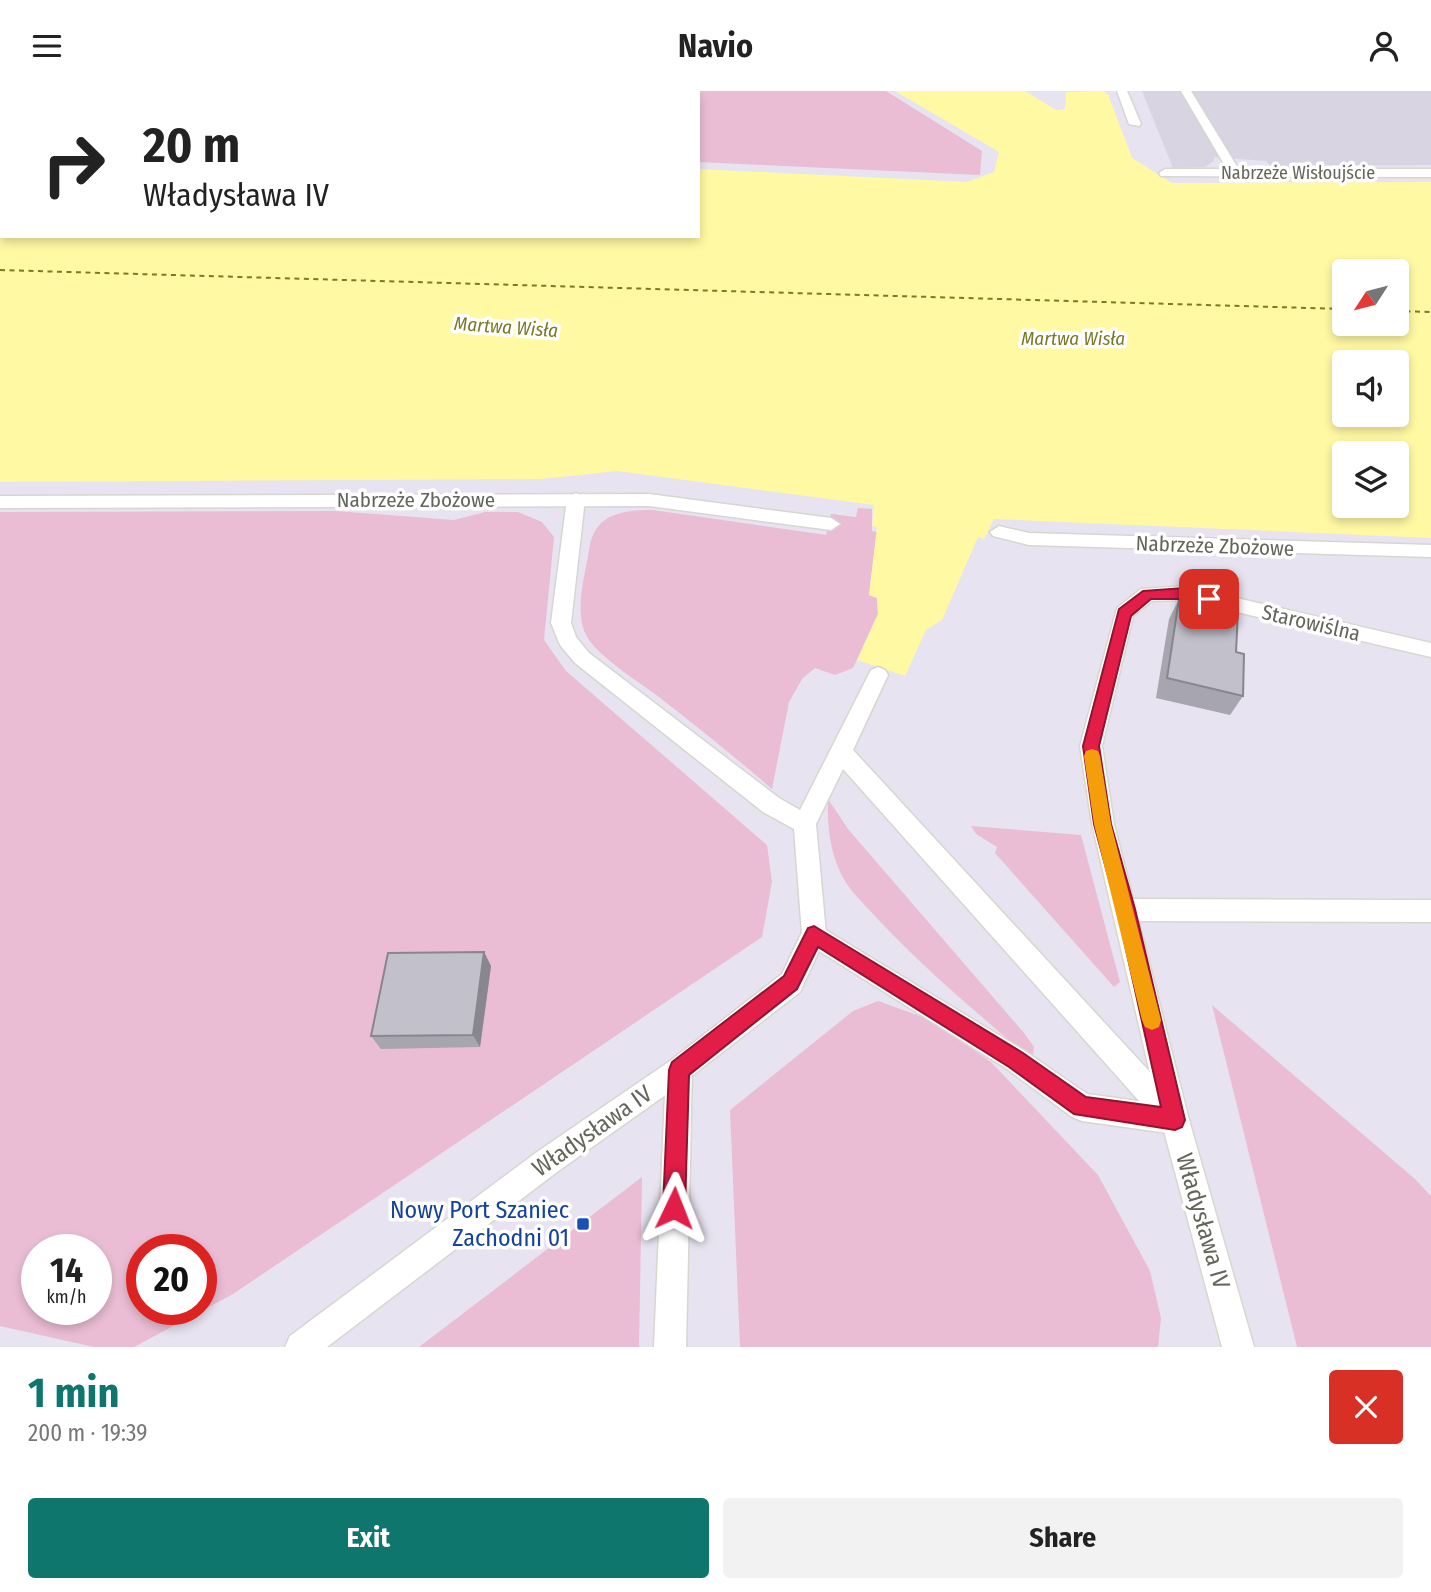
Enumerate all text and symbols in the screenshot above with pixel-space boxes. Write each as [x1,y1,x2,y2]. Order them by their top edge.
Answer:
icon: menu [28,27,66,65]
text: Navio [678,27,753,65]
icon: person [1365,27,1403,65]
text: 20 m [143,116,240,175]
icon: right [28,119,119,210]
street label: Nabrzeże Wisłoujście [1221,162,1375,184]
text: Władysława IV [143,176,329,214]
north arrow [1332,259,1409,336]
map controls [1332,259,1409,518]
water label: Martwa Wisła [453,312,559,342]
water label: Martwa Wisła [1021,327,1125,350]
button: sound [1332,350,1409,427]
button: layers [1332,441,1409,518]
street label: Nabrzeże Zbożowe [337,487,495,513]
street label: Nabrzeże Zbożowe [1135,530,1295,562]
pin [1179,569,1239,629]
icon: arrive [1190,580,1228,618]
street label: Starowiślna [1259,599,1363,647]
street label: Władysława IV [527,1079,658,1183]
street label: Władysława IV [1170,1150,1236,1293]
position arrow [637,1171,711,1245]
place label: Nowy Port Szaniec Zachodni 01 [390,1196,569,1252]
marker: Nowy Port Szaniec Zachodni 01 [575,1216,591,1232]
speed limit sign: 20 [126,1234,217,1325]
text: 14 [50,1249,83,1291]
text: km/h [46,1286,87,1308]
text: 1 min [28,1368,119,1418]
button: close [1329,1370,1403,1444]
text: 200 m · 19:39 [28,1419,147,1447]
button: Exit [28,1498,709,1578]
button: Share [723,1498,1403,1578]

